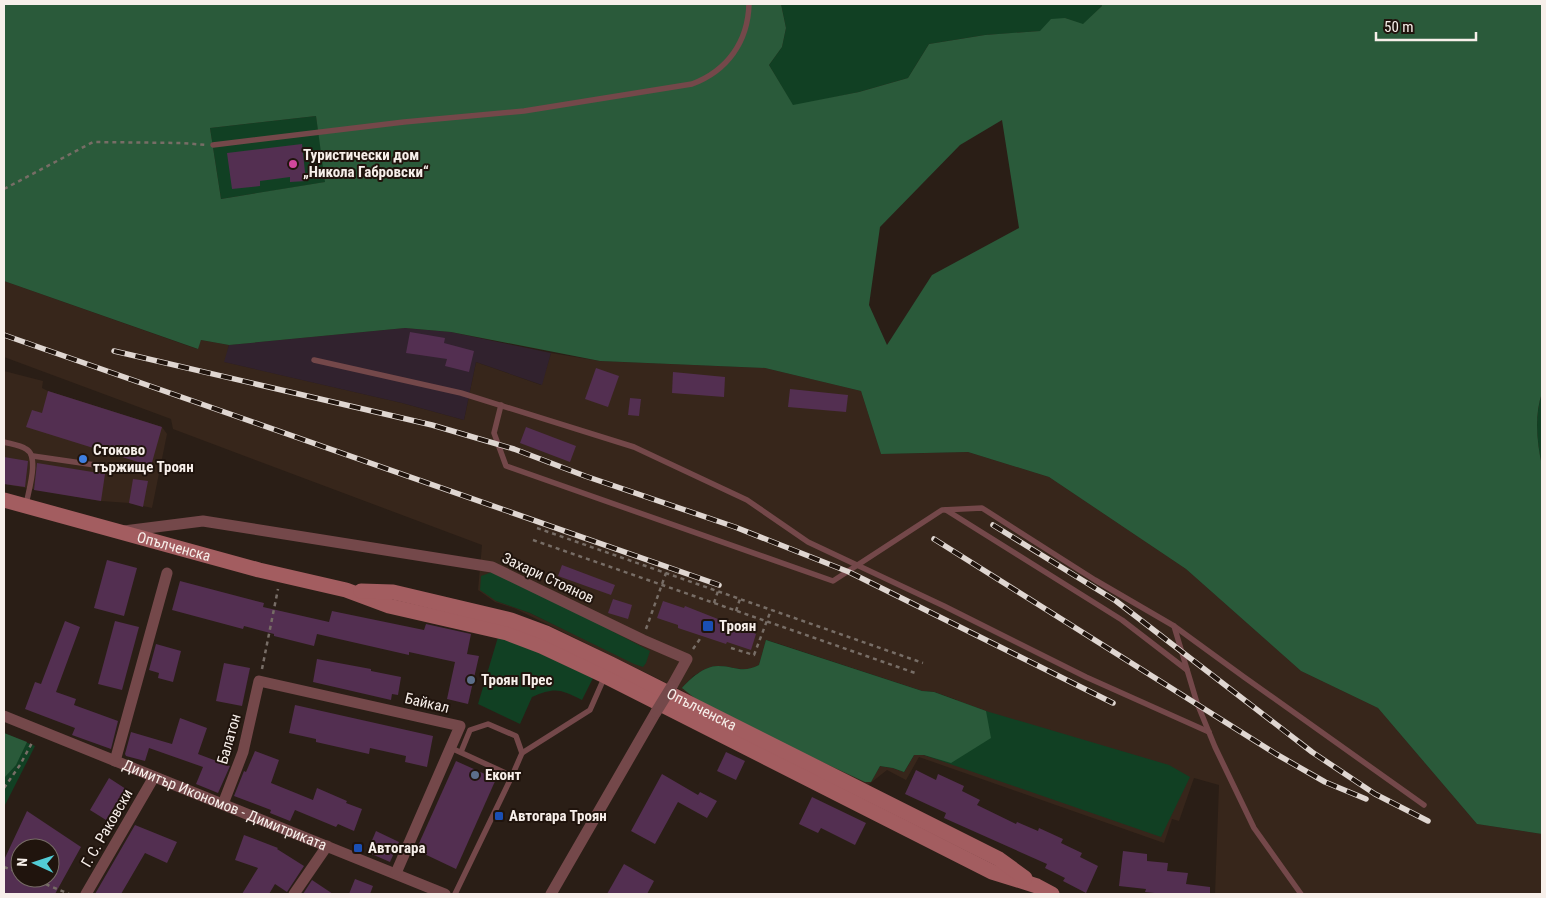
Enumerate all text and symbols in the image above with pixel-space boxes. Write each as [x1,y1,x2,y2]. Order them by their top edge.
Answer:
scale bar [1376,10,1476,42]
text: 50 m [1384,18,1414,36]
place label: Туристически дом „Никола Габровски“ [303,146,429,181]
marker: Туристически дом „Никола Габровски“ [287,158,299,170]
place label: Стоково тържище Троян [93,441,194,476]
marker: Стоково тържище Троян [77,453,89,465]
street label: Опълченска [135,528,213,565]
street label: Захари Стоянов [499,549,597,607]
place label: Троян [719,617,756,635]
marker: Троян [701,619,715,633]
place label: Троян Прес [481,671,553,689]
marker: Троян Прес [465,674,477,686]
street label: Опълченска [664,684,739,735]
street label: Байкал [403,689,451,717]
street label: Балатон [213,712,245,766]
street label: Димитър Икономов - Димитриката [120,756,330,854]
place label: Еконт [485,766,521,784]
marker: Еконт [469,769,481,781]
street label: Г. С. Раковски [77,786,137,870]
place label: Автогара Троян [509,807,607,825]
marker: Автогара Троян [493,810,505,822]
north arrow [10,838,60,888]
place label: Автогара [368,839,426,857]
marker: Автогара [352,842,364,854]
text: N [14,858,30,867]

